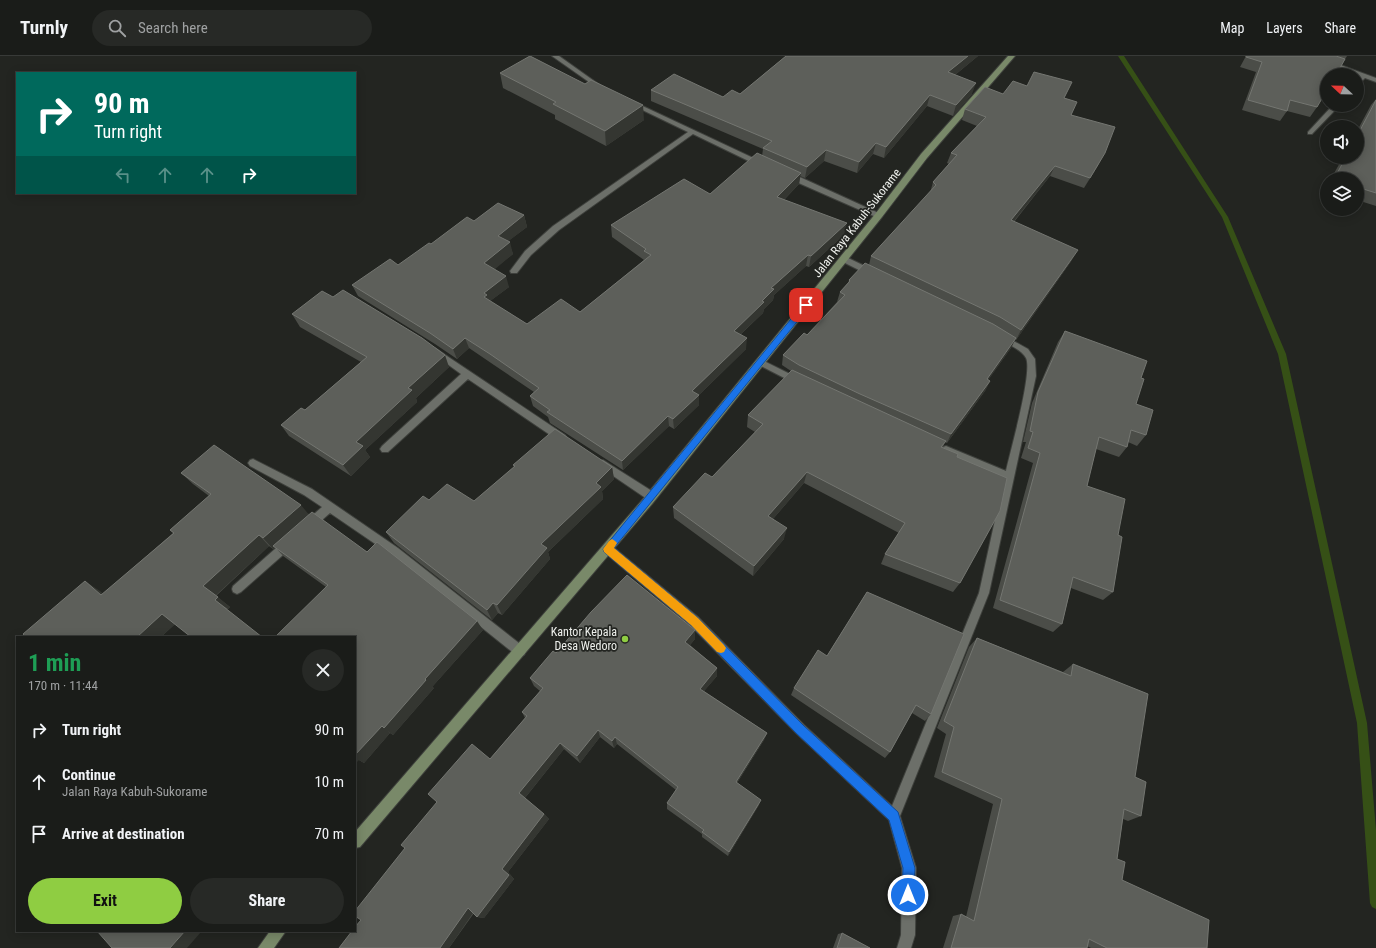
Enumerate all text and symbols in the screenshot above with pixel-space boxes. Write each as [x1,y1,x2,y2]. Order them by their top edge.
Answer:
search box [92,10,372,46]
text: Turnly [20,16,68,39]
icon: search [106,17,128,39]
text: Search here [138,19,208,37]
text: Map [1220,20,1244,36]
text: Layers [1266,20,1303,36]
text: Share [1325,20,1356,36]
north arrow [1320,68,1364,112]
map controls [1320,68,1364,216]
text: 90 m [94,87,150,120]
icon: right [28,88,80,140]
button: sound [1320,120,1364,164]
text: Turn right [94,121,162,142]
icon: left [112,164,134,186]
icon: ahead [154,164,176,186]
icon: ahead [196,164,218,186]
icon: right [238,164,260,186]
street label: Jalan Raya Kabuh-Sukorame [810,166,904,280]
button: layers [1320,172,1364,216]
pin [789,288,823,322]
icon: arrive [795,294,817,316]
place label: Kantor Kepala Desa Wedoro [551,625,617,653]
marker: Kantor Kepala Desa Wedoro [620,634,630,644]
text: 1 min [28,649,81,677]
button: close [302,649,344,691]
text: 170 m · 11:44 [28,678,98,693]
icon: right [28,719,50,741]
text: Turn right [62,721,121,739]
text: 90 m [314,721,344,739]
text: Continue [62,766,116,784]
icon: ahead [28,771,50,793]
text: 10 m [314,773,344,791]
text: Jalan Raya Kabuh-Sukorame [62,784,207,799]
icon: arrive [28,823,50,845]
text: Arrive at destination [62,825,185,843]
text: 70 m [314,825,344,843]
position arrow [887,874,929,916]
button: Exit [28,878,182,924]
button: Share [190,878,344,924]

